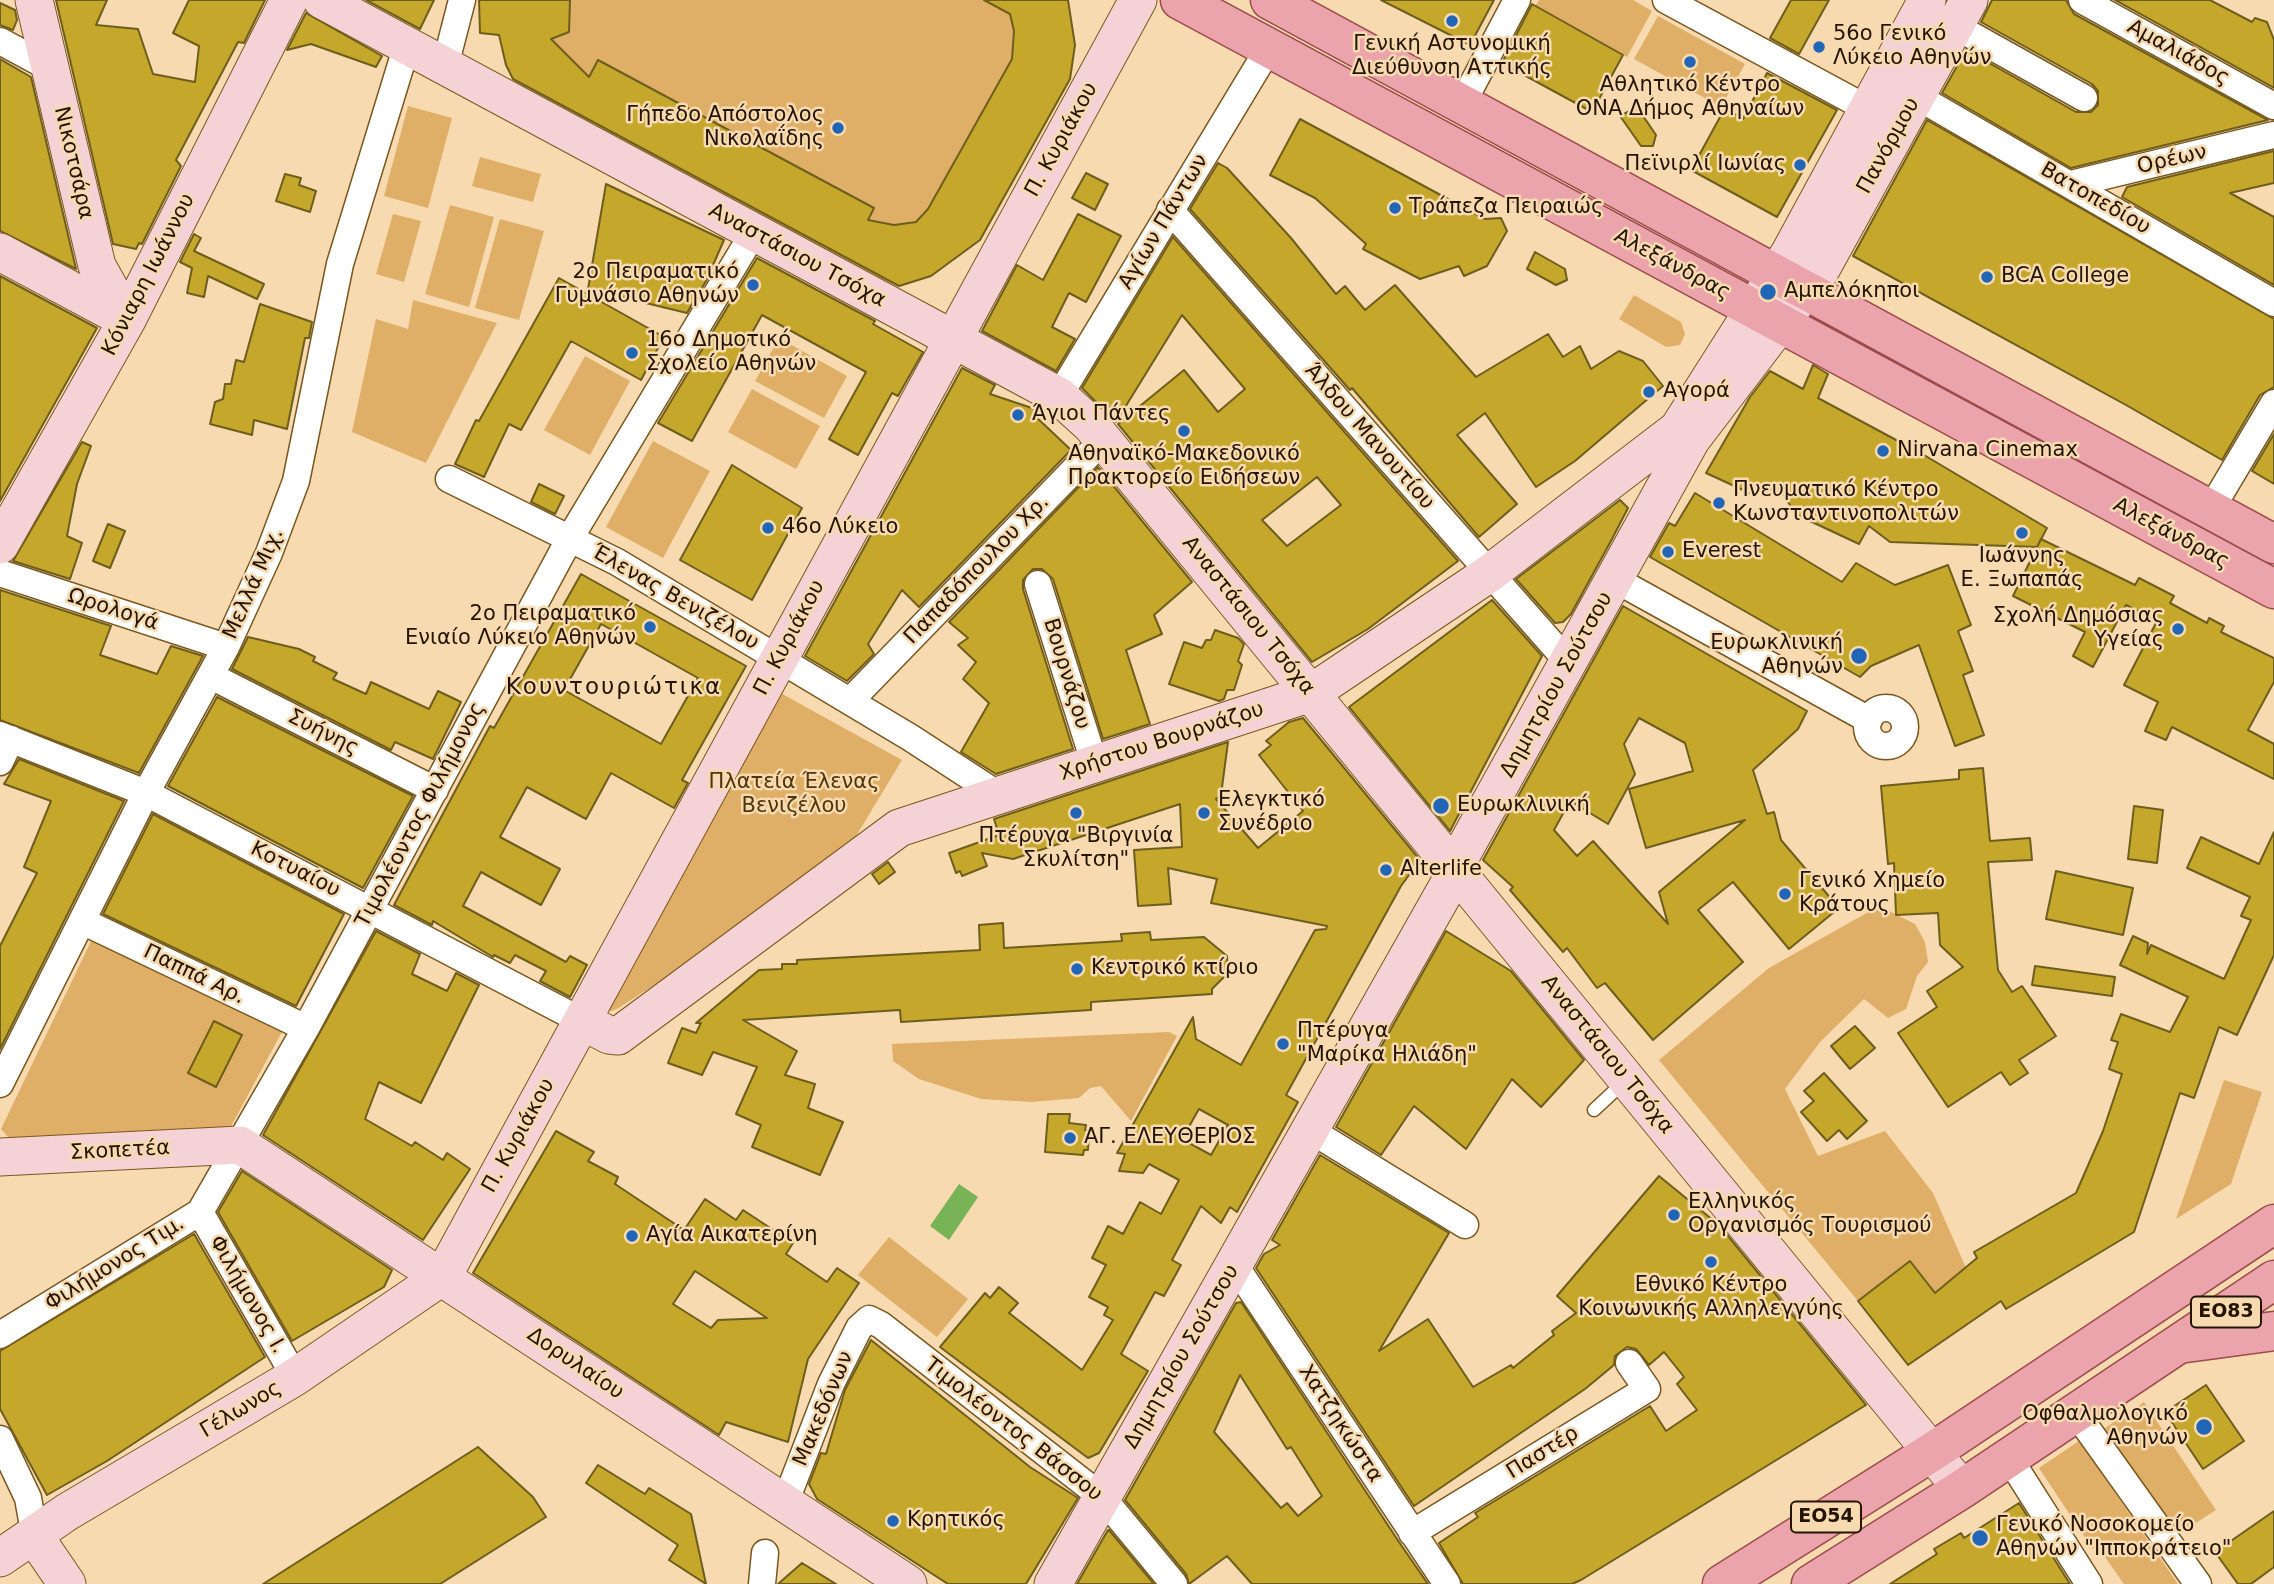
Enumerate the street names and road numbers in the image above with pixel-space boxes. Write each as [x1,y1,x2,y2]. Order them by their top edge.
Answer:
street label: Αμαλιάδος [2122,15,2234,91]
street label: Π. Κυριάκου [1020,78,1104,202]
street label: Πανόρμου [1852,94,1926,198]
street label: Νικοτσάρα [48,104,98,222]
street label: Ορέων [2135,140,2209,180]
street label: Αγίων Πάντων [1114,150,1214,294]
street label: Βατοπεδίου [2036,157,2154,241]
street label: Κόνιαρη Ιωάννου [97,190,201,360]
street label: Αναστάσιου Τσόχα [704,199,890,313]
street label: Αλεξάνδρας [1610,224,1734,306]
street label: Άλδου Μανουτίου [1299,359,1439,515]
street label: Παπαδόπουλου Χρ. [899,490,1055,650]
street label: Αλεξάνδρας [2109,493,2233,575]
street label: Μελλά Μιχ. [218,525,290,643]
street label: Αναστάσιου Τσόχα [1176,532,1320,700]
street label: Έλενας Βενιζέλου [587,540,763,656]
street label: Π. Κυριάκου [749,576,831,700]
street label: Ωρολογά [65,584,161,636]
street label: Δημητρίου Σούτσου [1495,588,1619,782]
street label: Βουρνάζου [1037,615,1095,733]
street label: Χρήστου Βουρνάζου [1057,697,1267,787]
street label: Τιμoλέοντος Φιλήμονος [351,698,491,932]
street label: Συήνης [283,705,363,761]
street label: Κοτυαίου [246,837,344,903]
street label: Παππά Αρ. [139,940,249,1010]
street label: Αναστάσιου Τσόχα [1535,971,1679,1139]
street label: Π. Κυριάκου [477,1074,561,1198]
street label: Σκοπετέα [69,1136,171,1166]
street label: Φιλήμονος Τιμ. [41,1211,189,1317]
street label: Φιλήμονος Ι. [203,1232,291,1358]
street label: Δημητρίου Σούτσου [1119,1260,1245,1454]
road number: ΕΟ83 [2191,1296,2261,1328]
street label: Δορυλαίου [522,1322,628,1406]
street label: Μακεδόνων [788,1348,860,1470]
street label: Τιμολέοντος Βάσσου [919,1353,1107,1507]
street label: Χατζηκώστα [1293,1360,1387,1488]
street label: Γέλωνος [196,1376,286,1444]
street label: Παστέρ [1502,1421,1584,1485]
road number: ΕΟ54 [1791,1502,1861,1532]

